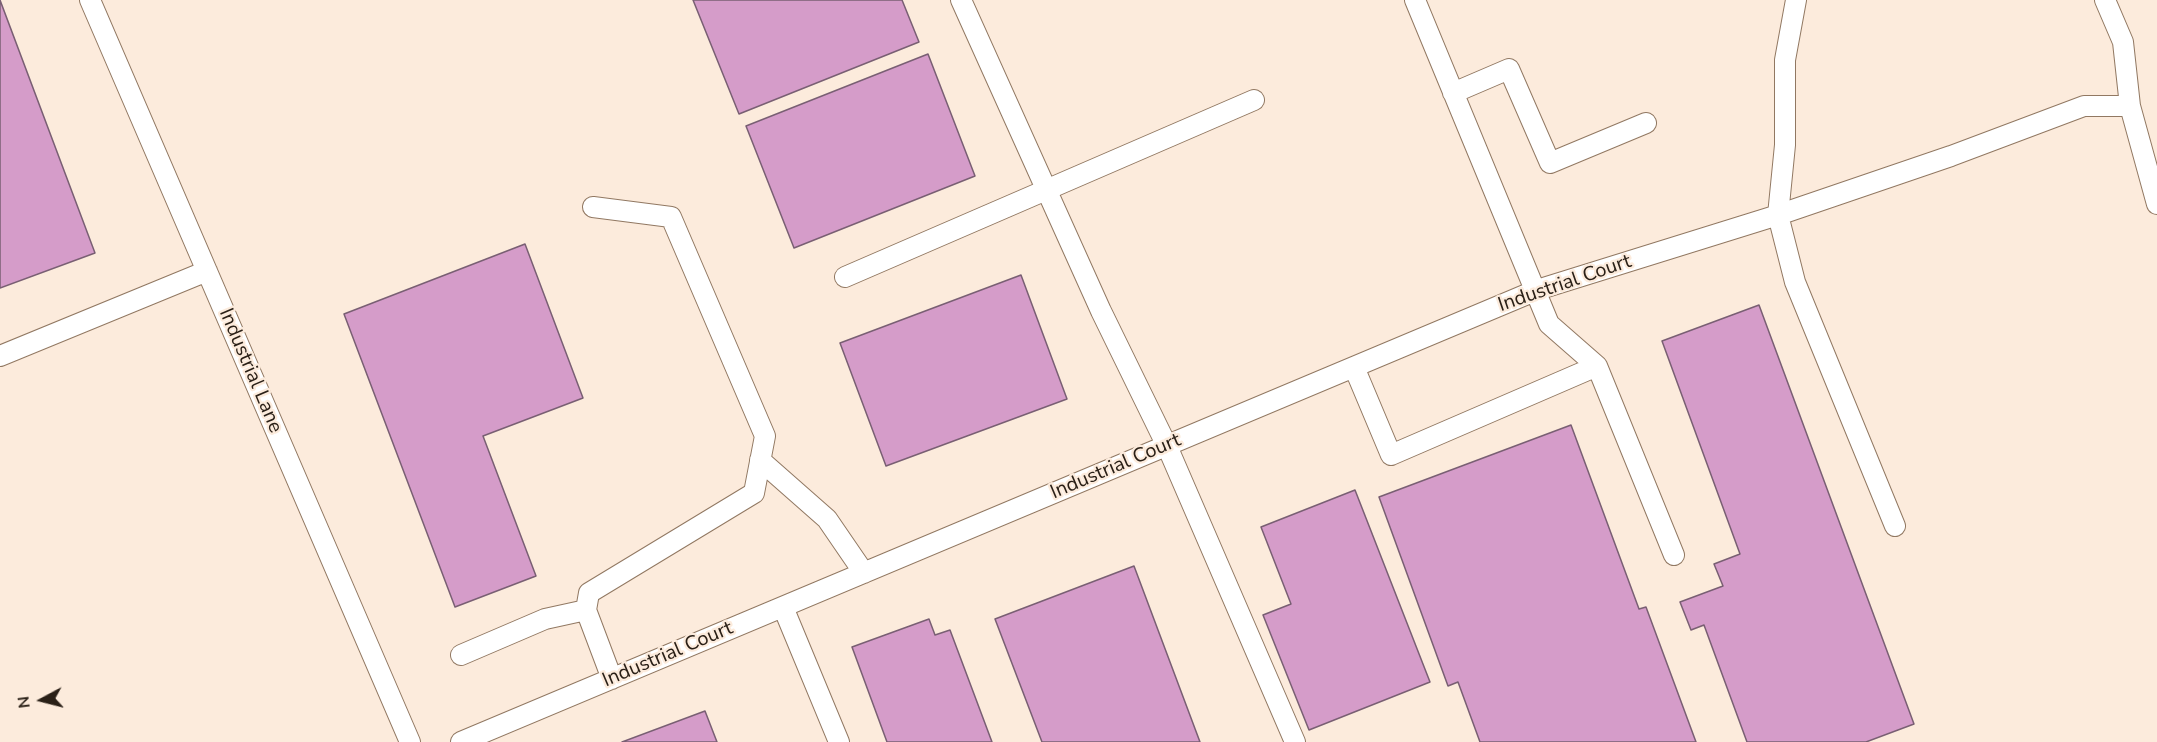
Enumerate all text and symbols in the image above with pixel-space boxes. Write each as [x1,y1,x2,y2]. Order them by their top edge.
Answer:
street label: Industrial Court [1495,250,1635,318]
street label: Industrial Lane [213,305,287,437]
street label: Industrial Court [1047,429,1185,505]
street label: Industrial Court [599,617,737,693]
north arrow [12,670,72,730]
text: N [12,695,36,709]

